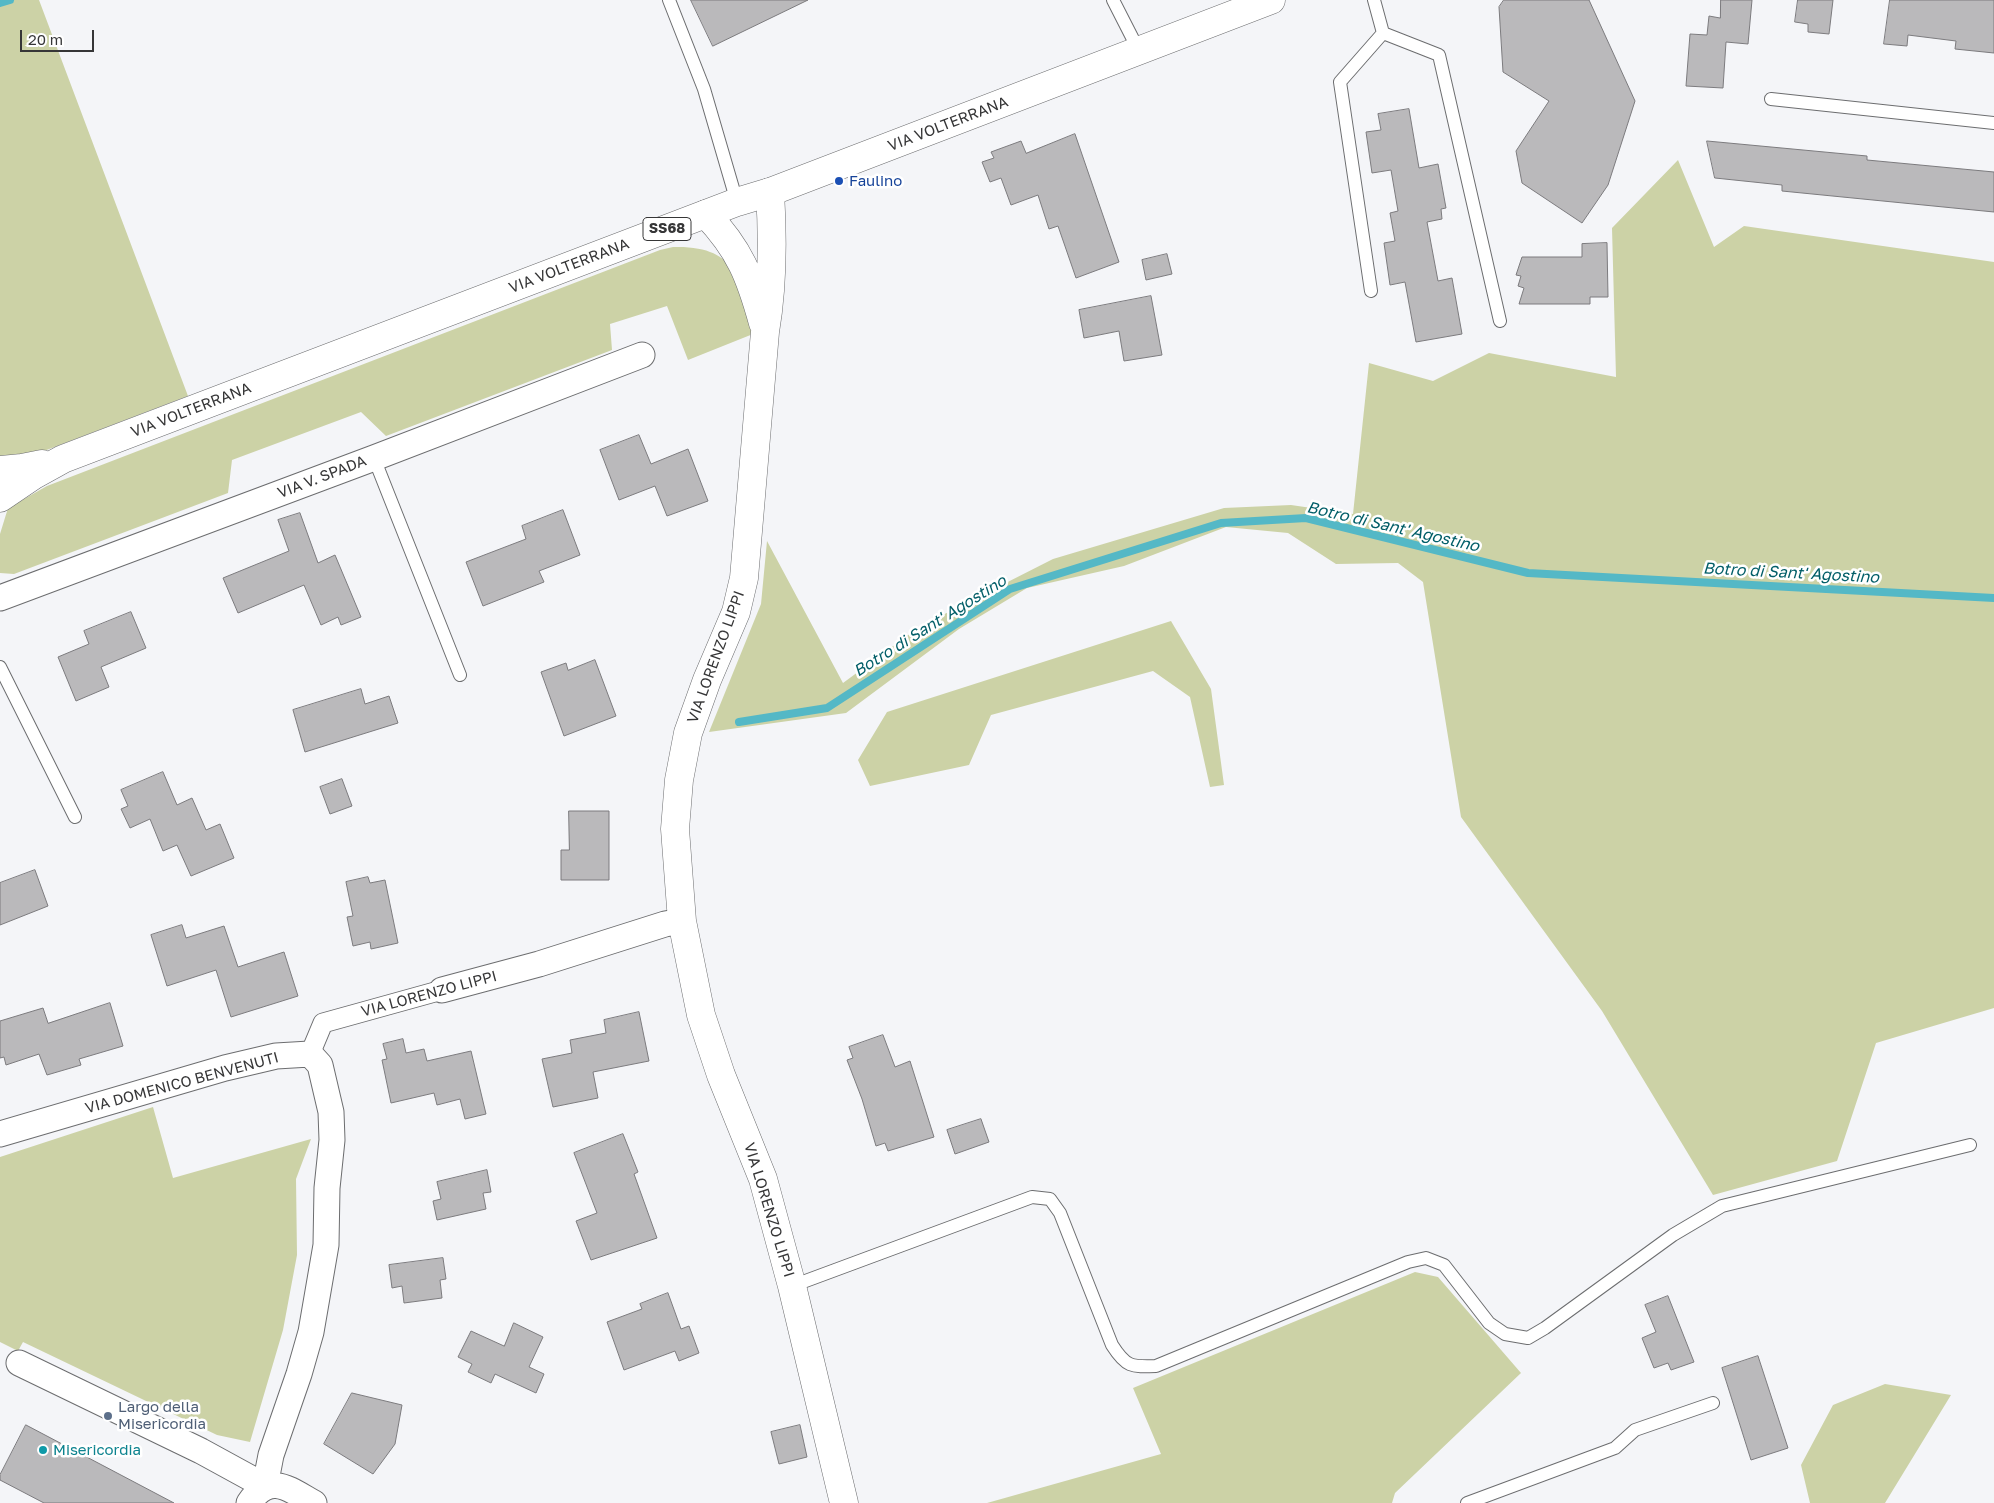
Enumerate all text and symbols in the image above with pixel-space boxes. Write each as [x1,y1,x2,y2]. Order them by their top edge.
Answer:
scale bar [22,20,96,52]
text: 20 m [28,30,63,48]
street label: VIA VOLTERRANA [885,93,1011,155]
place label: Faulino [849,172,902,190]
marker: Faulino [833,175,845,187]
road number: SS68 [643,218,691,240]
street label: VIA VOLTERRANA [506,235,632,297]
street label: VIA VOLTERRANA [128,379,254,441]
street label: VIA V. SPADA [275,452,369,502]
water label: Botro di Sant' Agostino [1305,498,1481,556]
water label: Botro di Sant' Agostino [1703,559,1879,587]
water label: Botro di Sant' Agostino [850,571,1010,681]
street label: VIA LORENZO LIPPI [684,588,748,726]
street label: VIA LORENZO LIPPI [359,967,499,1021]
street label: VIA DOMENICO BENVENUTI [83,1048,281,1118]
street label: VIA LORENZO LIPPI [740,1141,798,1279]
place label: Largo della Misericordia [118,1398,206,1433]
marker: Largo della Misericordia [102,1410,114,1422]
place label: Misericordia [53,1441,141,1459]
marker: Misericordia [37,1444,49,1456]

